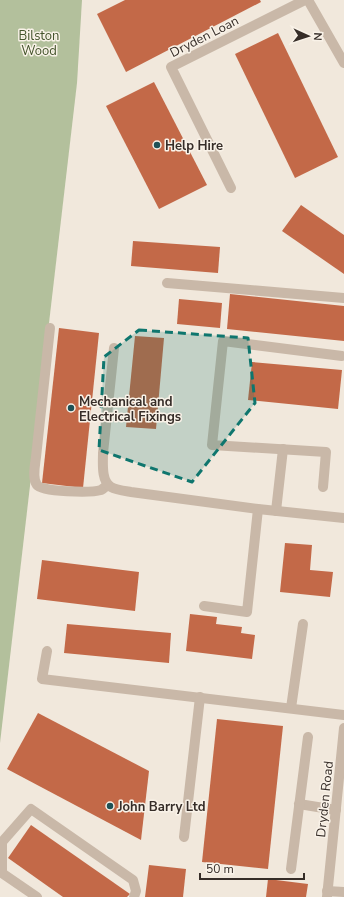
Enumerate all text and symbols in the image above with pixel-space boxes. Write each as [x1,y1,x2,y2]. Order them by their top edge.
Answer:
street label: Dryden Loan [167,12,242,62]
north arrow [288,16,328,56]
park label: Bilston Wood [19,27,59,60]
text: N [310,32,325,41]
place label: Help Hire [165,137,223,155]
marker: Help Hire [152,140,162,150]
place label: Mechanical and Electrical Fixings [79,393,181,426]
marker: Mechanical and Electrical Fixings [66,403,76,413]
street label: Dryden Road [312,760,338,838]
place label: John Barry Ltd [117,798,205,816]
marker: John Barry Ltd [105,801,115,811]
scale bar [200,855,304,881]
text: 50 m [206,861,234,877]

